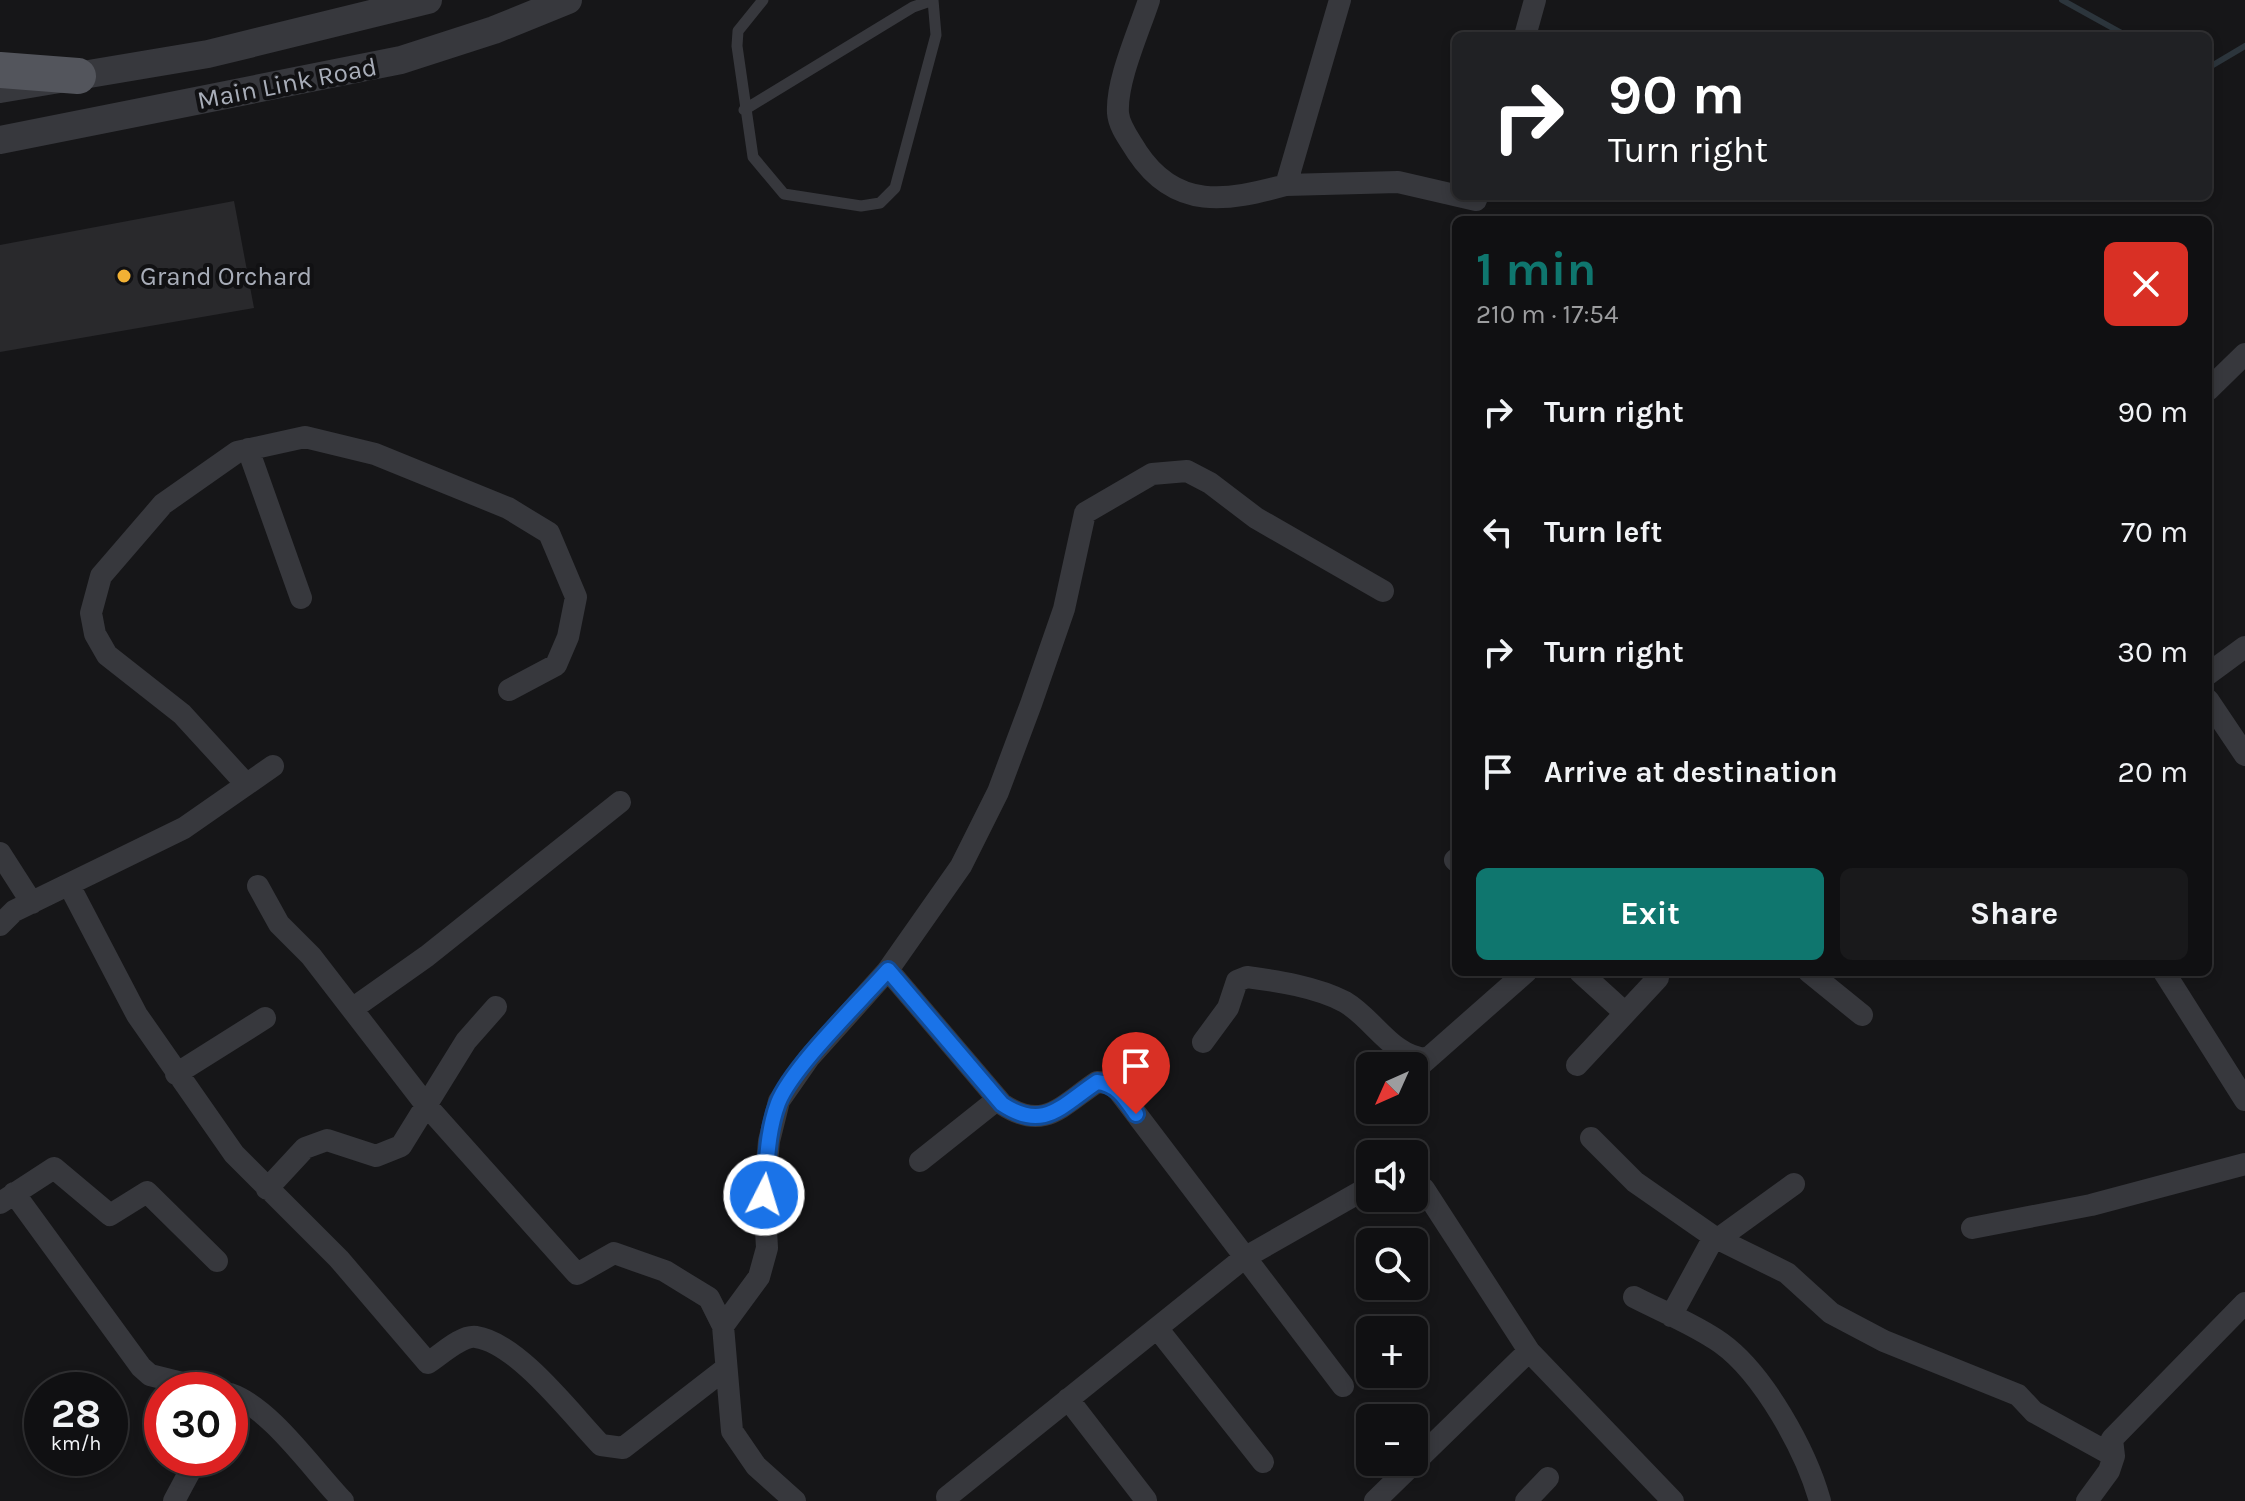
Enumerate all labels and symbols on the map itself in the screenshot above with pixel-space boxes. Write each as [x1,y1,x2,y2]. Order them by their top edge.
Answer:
street label: Main Link Road [195,51,379,116]
place label: Grand Orchard [140,261,312,292]
marker: Grand Orchard [115,267,133,285]
pin [1102,1032,1170,1114]
north arrow [1356,1052,1428,1124]
position arrow [722,1153,806,1237]
speed limit sign: 30 [144,1372,248,1476]

